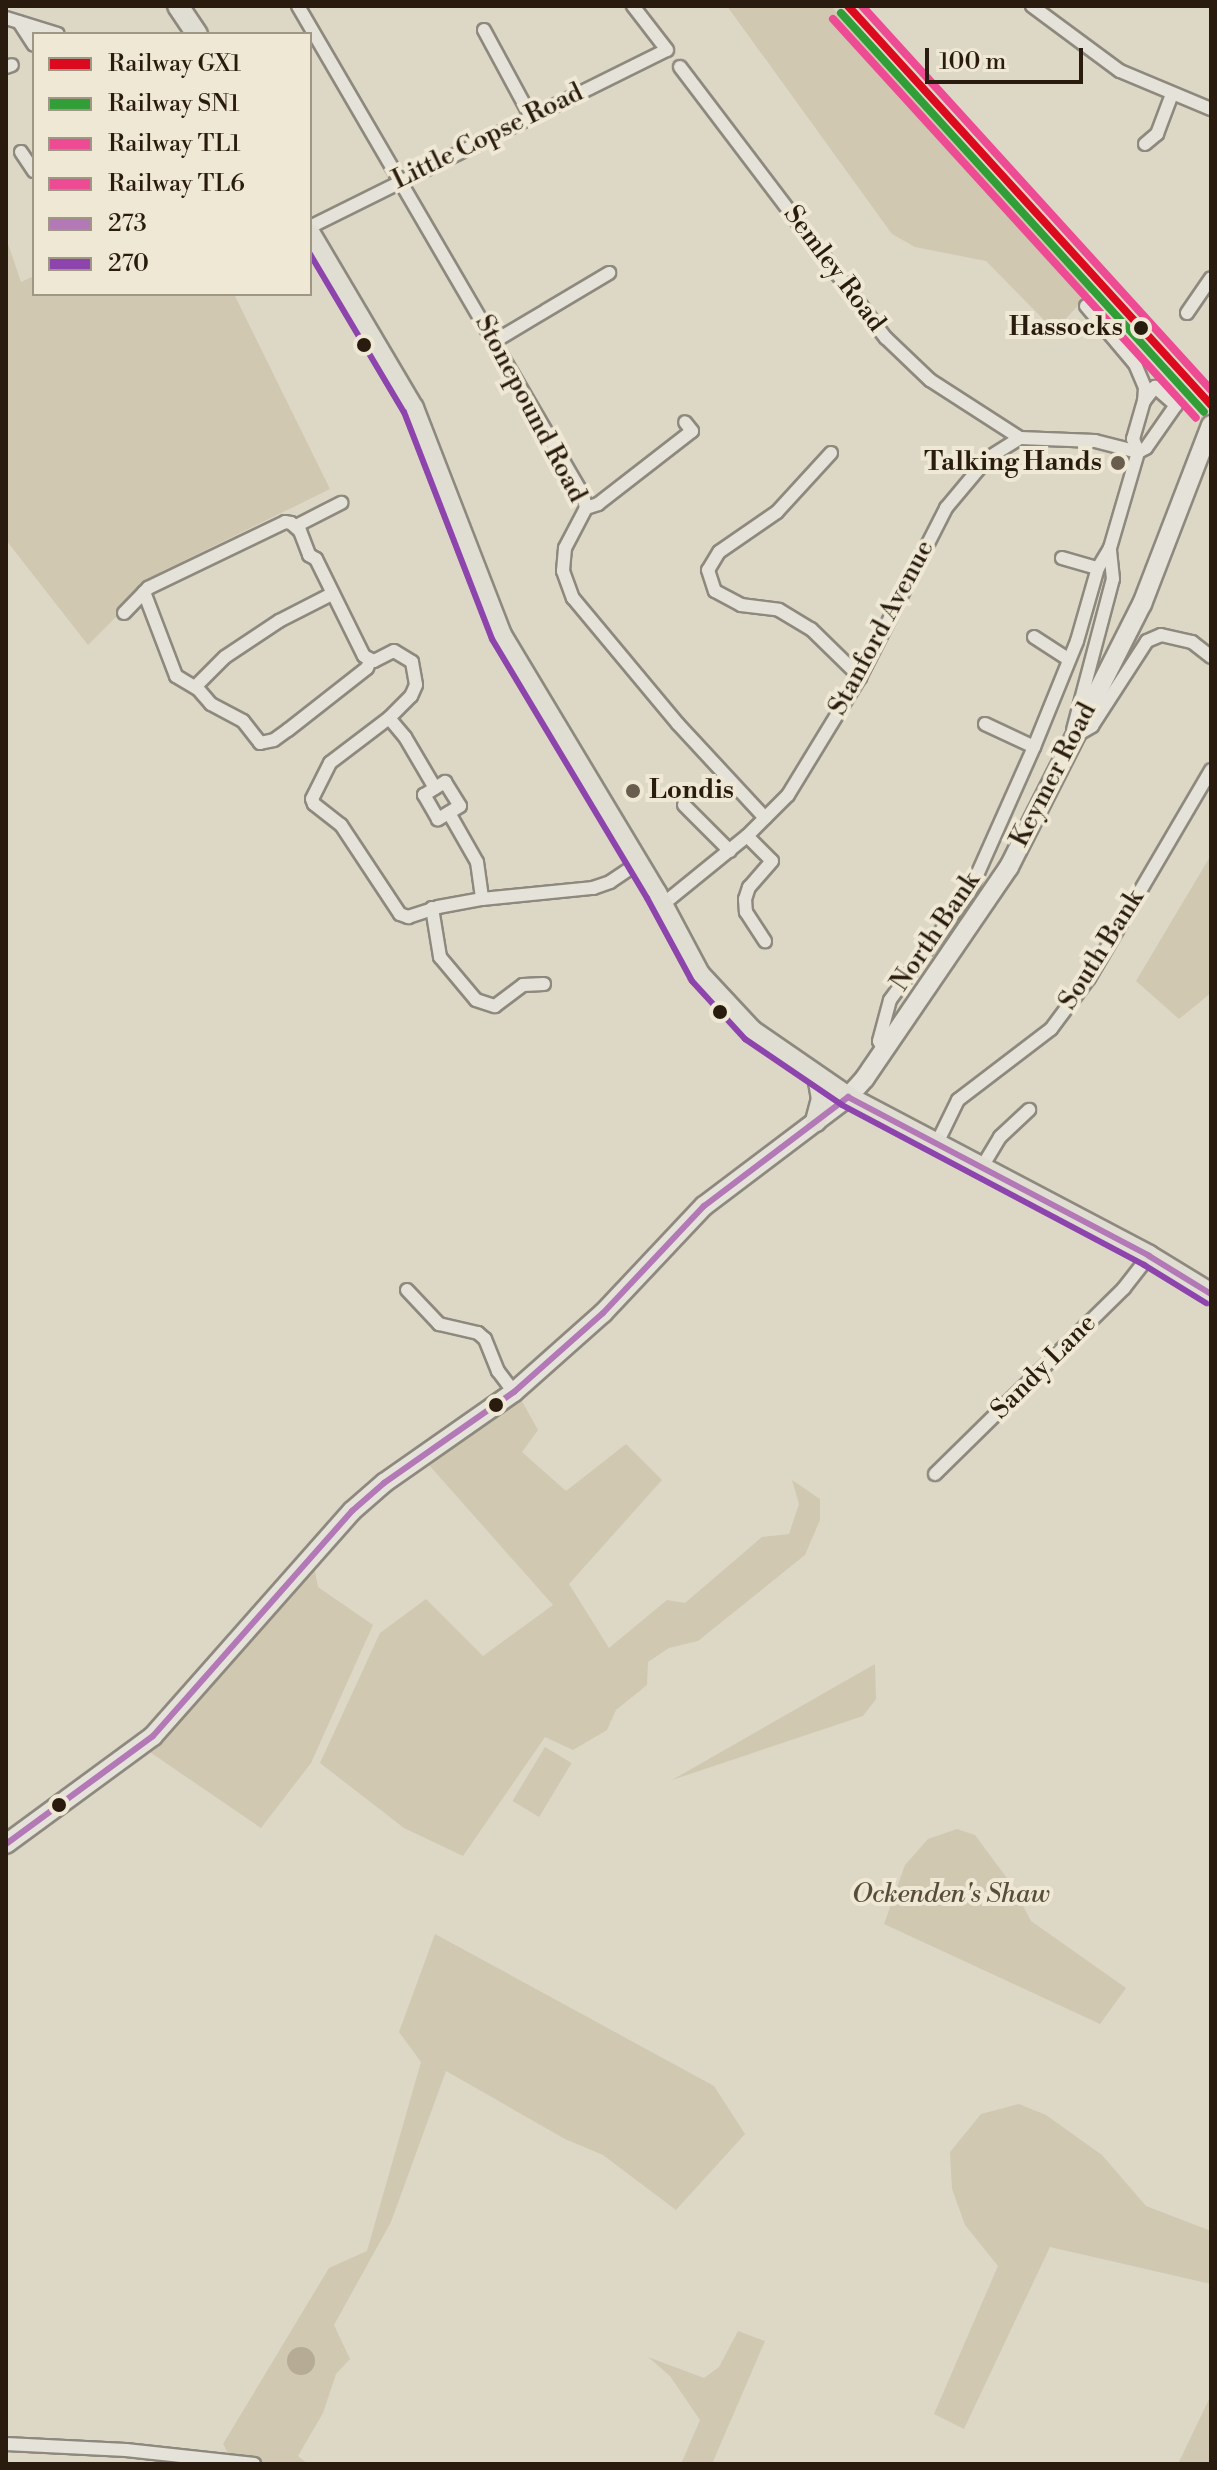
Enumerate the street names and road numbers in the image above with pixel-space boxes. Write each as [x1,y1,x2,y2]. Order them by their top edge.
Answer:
street label: Little Copse Road [388,77,588,197]
street label: Semley Road [776,200,892,338]
street label: Stonepound Road [468,310,592,508]
street label: Stanford Avenue [823,535,941,721]
street label: Keymer Road [1004,698,1104,852]
street label: North Bank [885,867,987,997]
street label: South Bank [1053,884,1151,1016]
street label: Sandy Lane [985,1308,1103,1426]

